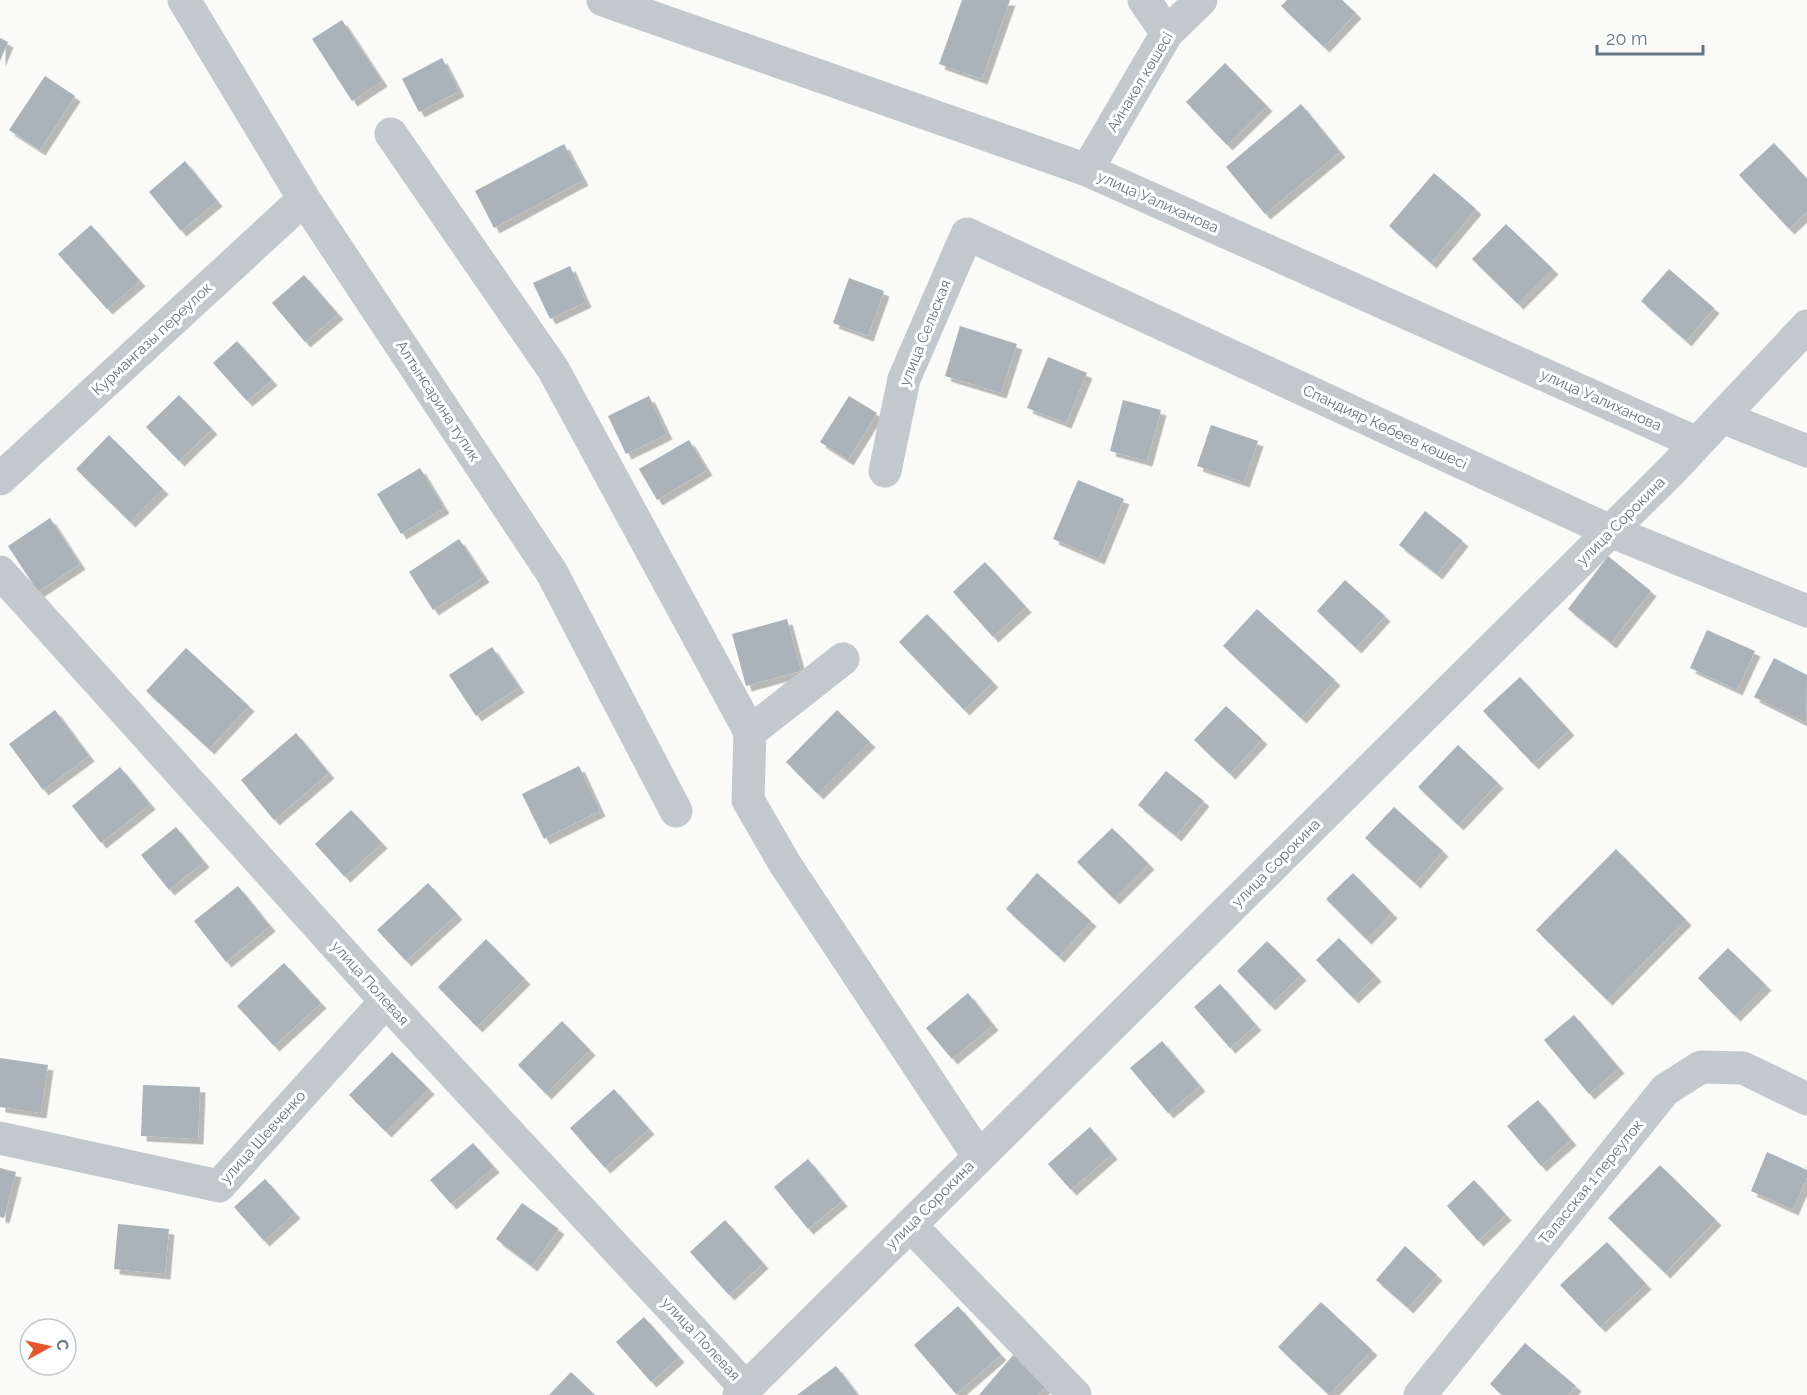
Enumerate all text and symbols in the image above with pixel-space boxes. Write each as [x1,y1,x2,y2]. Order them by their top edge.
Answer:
scale bar [1597,18,1704,56]
text: 20 m [1606,28,1648,49]
street label: Айнакөл көшесі [1103,29,1177,135]
street label: улица Уалиханова [1095,167,1221,237]
street label: улица Сельская [895,277,955,389]
street label: Курмангазы переулок [88,279,216,399]
street label: Алтынсарина тупик [392,337,484,465]
street label: улица Уалиханова [1538,365,1664,435]
street label: Спандияр Көбеев көшесі [1300,381,1470,473]
street label: улица Сорокина [1573,473,1669,569]
street label: улица Сорокина [1228,815,1324,911]
street label: улица Полевая [327,937,413,1029]
street label: улица Шевченко [217,1087,310,1187]
street label: Таласская 1 переулок [1535,1116,1647,1248]
street label: улица Сорокина [882,1157,978,1253]
street label: улица Полевая [658,1294,744,1384]
north arrow [18,1317,78,1377]
text: С [52,1338,73,1352]

